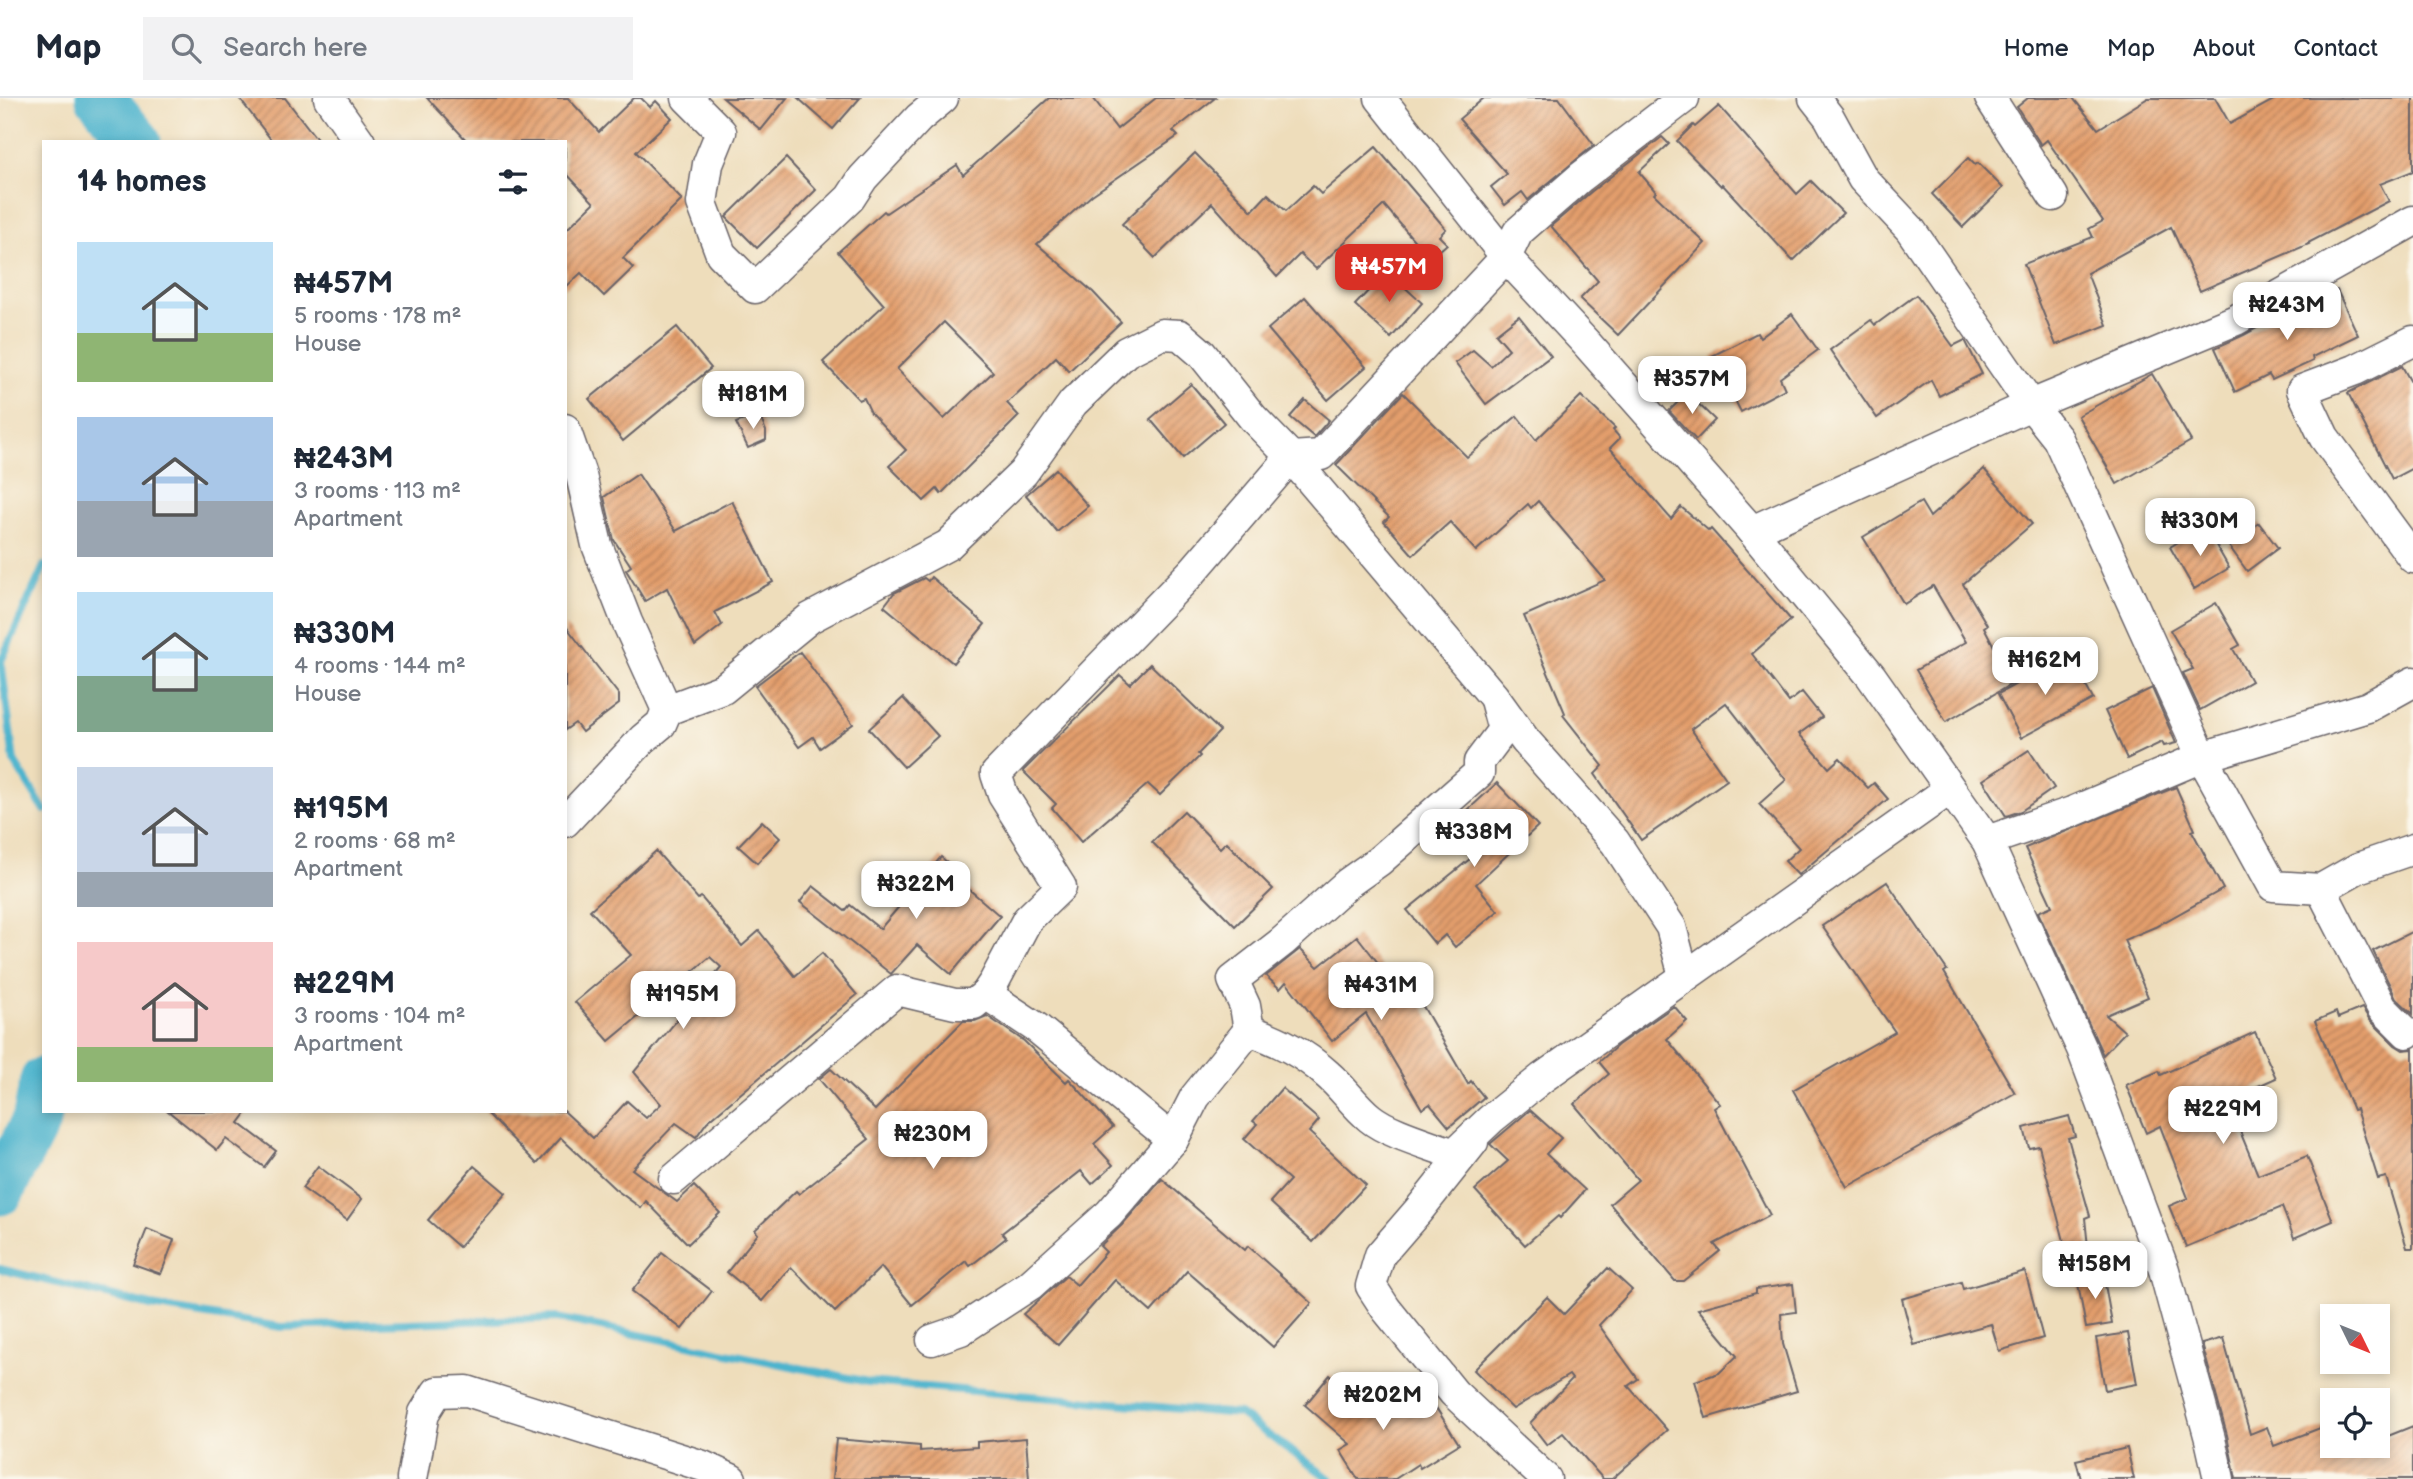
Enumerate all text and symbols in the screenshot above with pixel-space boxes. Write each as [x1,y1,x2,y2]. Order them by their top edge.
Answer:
search box [143,17,633,80]
text: Map [35,28,101,68]
icon: search [167,29,205,67]
text: Search here [223,33,367,64]
text: Home [2004,34,2069,63]
text: Map [2107,34,2155,63]
text: About [2193,34,2255,63]
text: Contact [2293,34,2378,63]
icon: filters [494,163,532,201]
text: 14 homes [77,164,206,200]
pin: ₦457M [1340,244,1438,304]
text: ₦457M [1351,253,1427,281]
text: ₦457M [294,266,393,302]
icon: home [133,270,217,354]
pin: ₦243M [2238,282,2336,342]
text: ₦243M [2249,291,2325,319]
text: 5 rooms · 178 m² [294,302,462,330]
text: House [294,330,361,358]
pin: ₦357M [1643,356,1741,416]
text: ₦357M [1654,365,1730,393]
pin: ₦181M [704,372,802,431]
text: ₦181M [718,380,788,408]
text: ₦243M [294,441,394,477]
icon: home [133,445,217,529]
text: 3 rooms · 113 m² [294,477,461,505]
pin: ₦330M [2151,498,2249,558]
text: Apartment [294,505,403,533]
text: ₦330M [2161,507,2239,535]
text: ₦330M [294,616,395,652]
icon: home [133,620,217,704]
pin: ₦162M [1996,638,2094,697]
text: ₦162M [2008,646,2082,674]
text: 4 rooms · 144 m² [294,652,466,680]
text: House [294,680,361,708]
text: ₦195M [294,791,389,827]
icon: home [133,795,217,879]
pin: ₦338M [1425,810,1523,869]
text: ₦338M [1435,818,1513,846]
text: 2 rooms · 68 m² [294,827,456,855]
text: Apartment [294,855,403,883]
pin: ₦322M [867,862,965,921]
text: ₦322M [877,870,955,898]
pin: ₦431M [1332,962,1430,1022]
text: ₦229M [294,966,395,1002]
icon: home [133,970,217,1054]
text: ₦431M [1344,971,1418,999]
pin: ₦195M [634,972,732,1031]
text: ₦195M [647,980,719,1008]
text: 3 rooms · 104 m² [294,1002,465,1030]
text: Apartment [294,1030,403,1058]
pin: ₦229M [2174,1086,2272,1146]
text: ₦229M [2184,1095,2262,1123]
pin: ₦230M [884,1112,982,1171]
text: ₦230M [894,1120,972,1148]
pin: ₦158M [2046,1242,2144,1301]
text: ₦158M [2058,1250,2132,1278]
north arrow [2320,1304,2390,1374]
map controls [2320,1304,2390,1458]
pin: ₦202M [1334,1372,1432,1432]
text: ₦202M [1344,1381,1422,1409]
button: locate [2320,1388,2390,1458]

